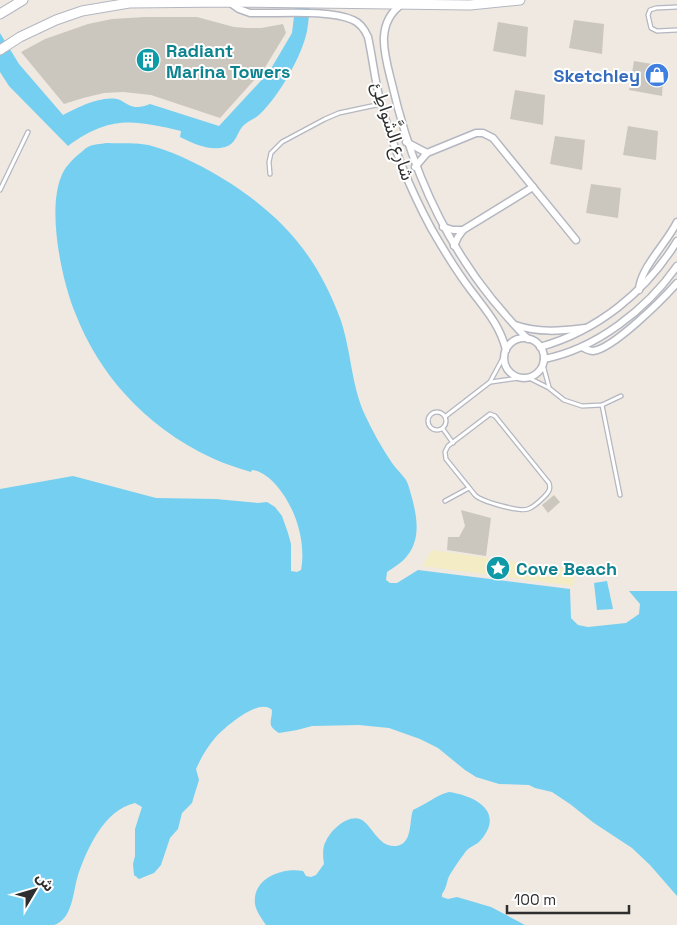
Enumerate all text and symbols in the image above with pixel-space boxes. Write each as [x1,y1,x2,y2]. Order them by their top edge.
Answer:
place label: Radiant Marina Towers [166,39,290,83]
building icon: Radiant Marina Towers [135,47,161,73]
shop icon: Sketchley [644,62,670,88]
place label: Sketchley [554,64,640,87]
street label: شارع الشَّواطِئ [363,78,423,184]
place icon: Cove Beach [485,555,511,581]
place label: Cove Beach [516,557,617,580]
north arrow [10,865,60,915]
text: ش [32,869,58,895]
scale bar [507,882,630,914]
text: 100 m [514,890,556,909]

